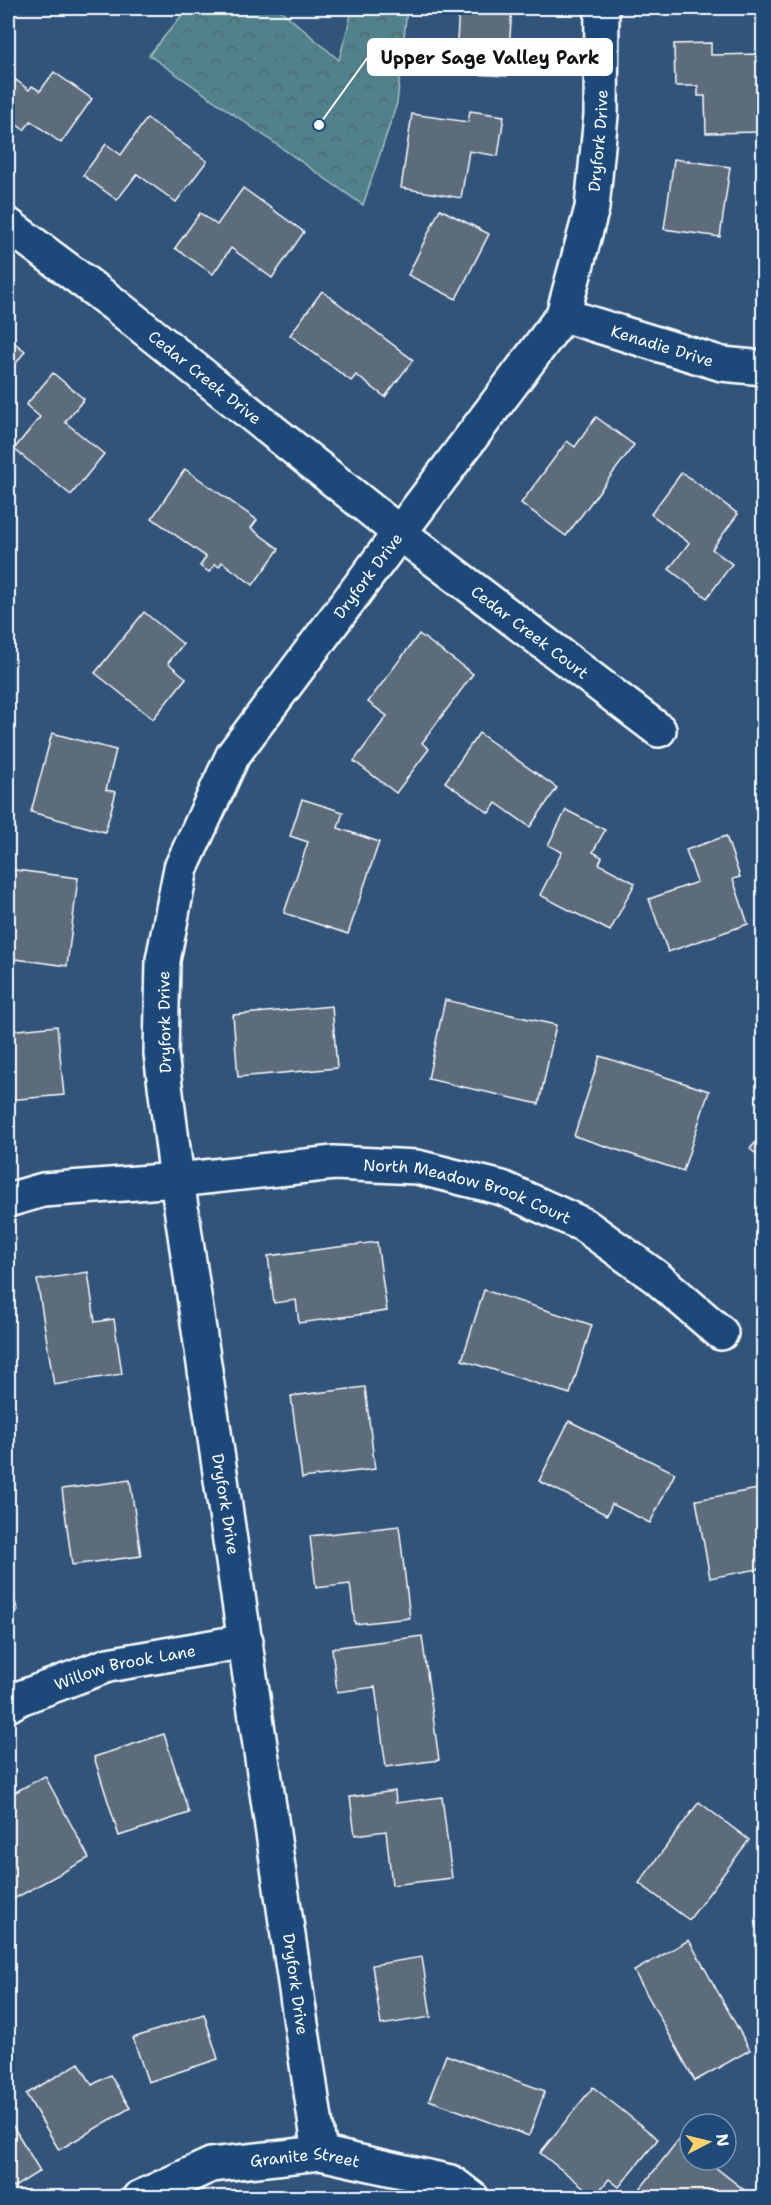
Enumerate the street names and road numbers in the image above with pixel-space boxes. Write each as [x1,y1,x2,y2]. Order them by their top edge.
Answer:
street label: Dryfork Drive [584,90,612,193]
street label: Kenadie Drive [608,320,716,372]
street label: Cedar Creek Drive [144,326,266,429]
street label: Dryfork Drive [329,529,407,623]
street label: Cedar Creek Court [467,581,593,684]
street label: Dryfork Drive [153,971,176,1073]
street label: North Meadow Brook Court [363,1154,574,1229]
street label: Dryfork Drive [207,1452,244,1556]
street label: Willow Brook Lane [52,1640,197,1695]
street label: Dryfork Drive [278,1932,313,2036]
street label: Granite Street [249,2143,362,2172]

